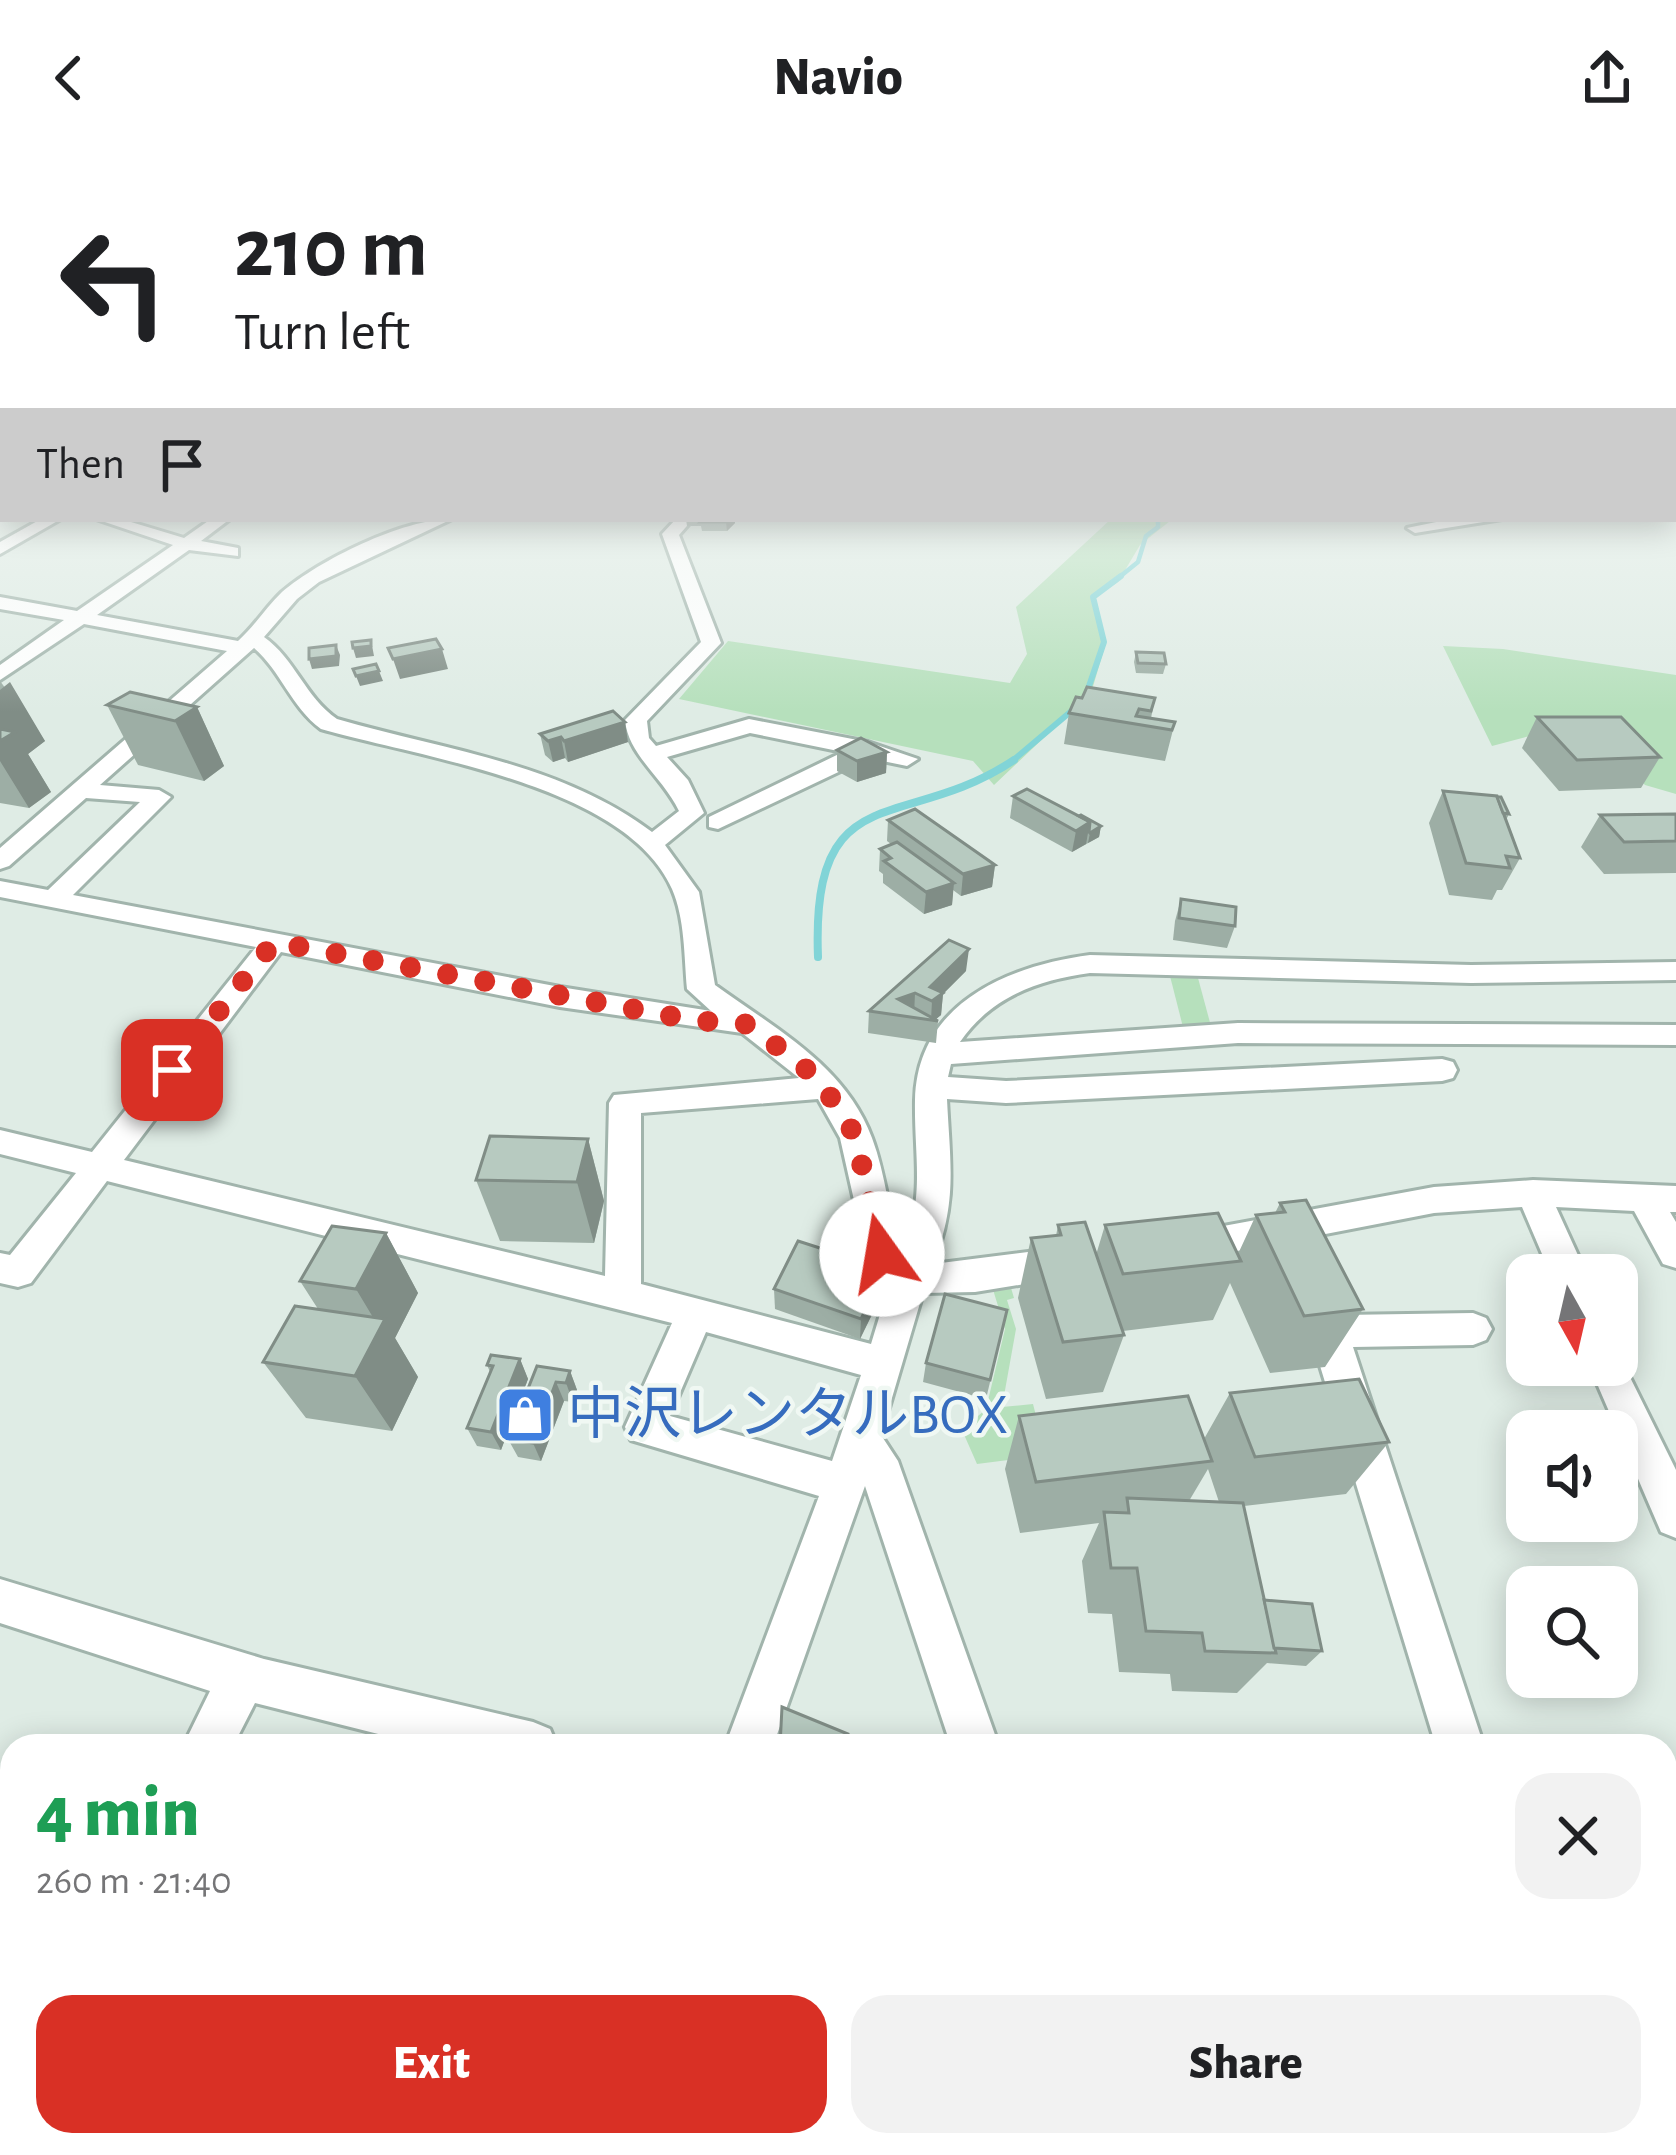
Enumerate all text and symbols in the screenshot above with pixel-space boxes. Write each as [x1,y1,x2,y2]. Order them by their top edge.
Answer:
icon: back [36,45,102,111]
icon: share [1574,45,1640,111]
text: Navio [773,51,903,105]
icon: left [36,204,192,360]
text: 210 m [234,208,428,292]
text: Turn left [234,306,410,360]
icon: arrive [149,432,215,498]
text: Then [36,442,125,487]
pin [121,1019,223,1121]
icon: arrive [139,1037,205,1103]
position arrow [819,1191,945,1317]
north arrow [1506,1254,1638,1386]
map controls [1506,1254,1638,1698]
shop icon: 中沢レンタルBOX [494,1384,556,1446]
place label: 中沢レンタルBOX [567,1384,1008,1444]
button: sound [1506,1410,1638,1542]
button: search [1506,1566,1638,1698]
button: close [1515,1773,1641,1899]
text: 4 min [36,1777,200,1849]
text: 260 m · 21:40 [36,1862,232,1901]
button: Exit [36,1995,827,2133]
button: Share [851,1995,1641,2133]

